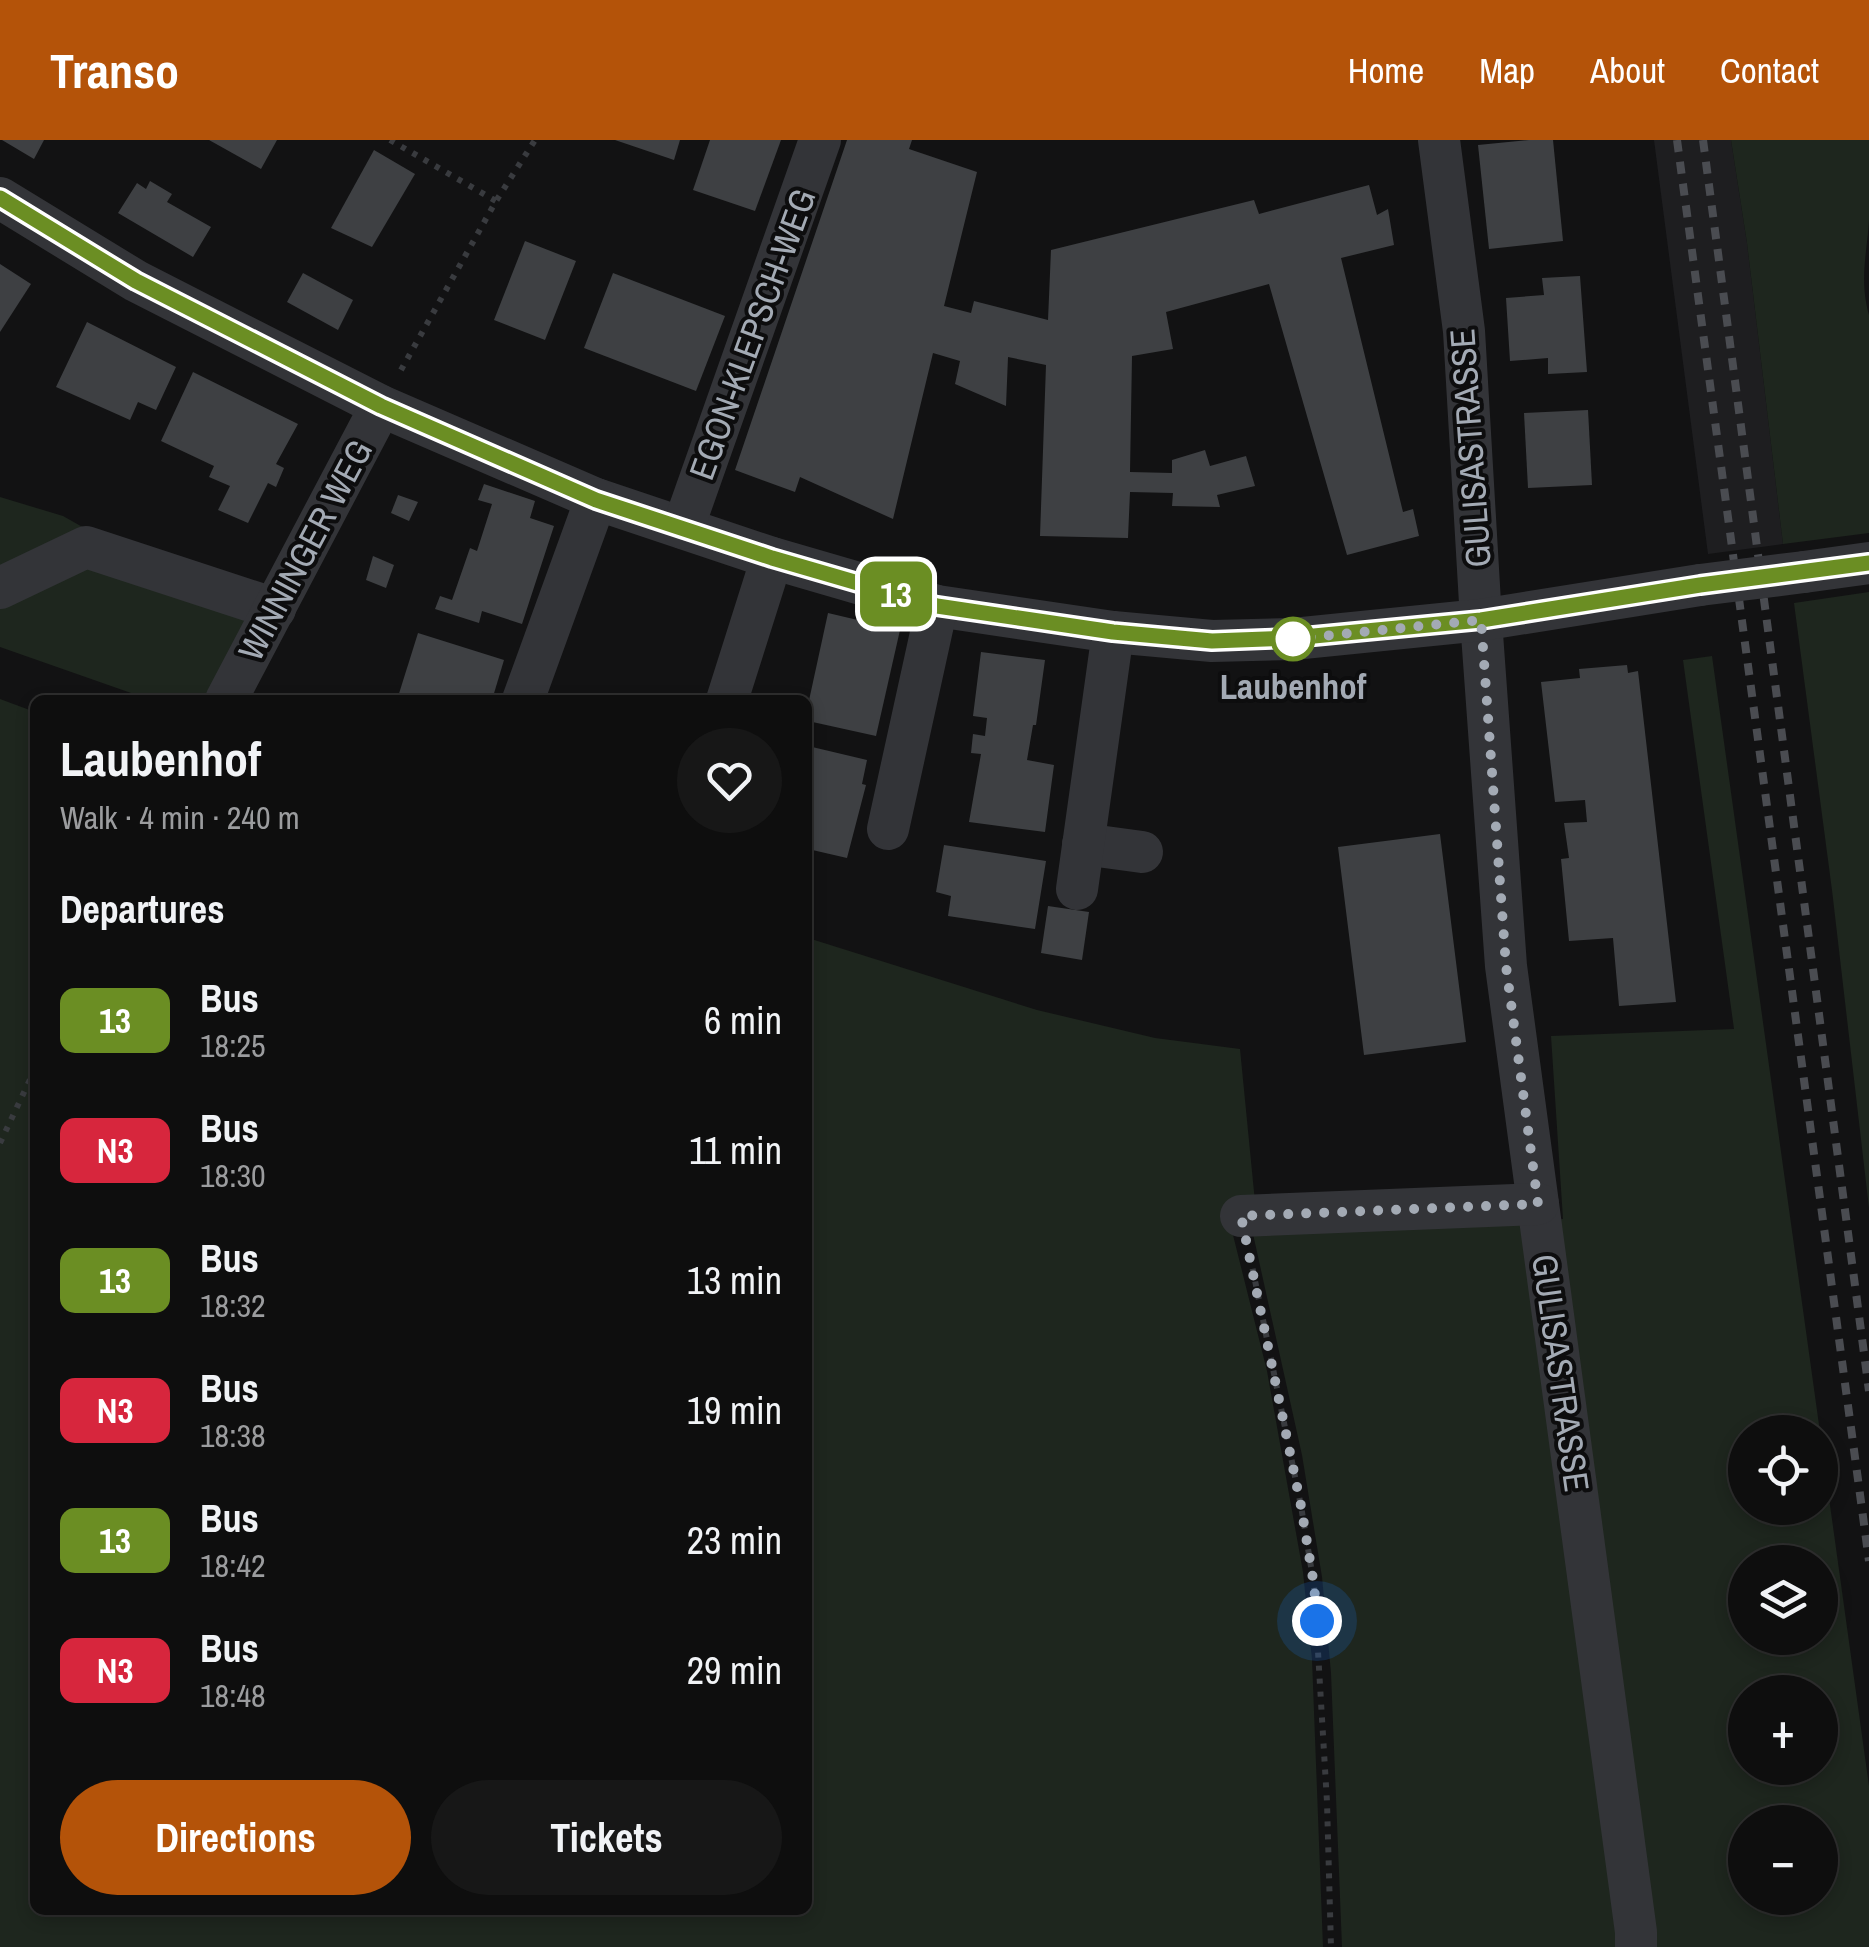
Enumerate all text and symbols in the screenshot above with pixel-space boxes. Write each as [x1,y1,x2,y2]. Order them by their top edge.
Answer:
text: Transo [50,38,179,103]
text: Home [1348,47,1424,94]
text: Map [1479,47,1535,94]
text: About [1590,47,1665,94]
text: Contact [1720,47,1819,94]
street label: EGON-KLEPSCH-WEG [678,182,826,486]
street label: GULISASTRASSE [1438,327,1502,569]
street label: WINNINGER WEG [227,431,383,669]
line badge: 13 [851,562,941,626]
text: 13 [880,571,912,618]
marker: Laubenhof [1272,618,1314,660]
place label: Laubenhof [1220,663,1367,710]
text: Laubenhof [60,726,261,791]
button: heart [677,728,782,833]
text: Walk · 4 min · 240 m [60,796,300,839]
text: Departures [60,884,225,935]
text: Bus [200,973,259,1024]
text: 6 min [704,995,782,1046]
text: 13 [99,997,131,1044]
text: 18:25 [200,1024,266,1067]
text: Bus [200,1103,259,1154]
text: 11 min [689,1125,782,1176]
text: N3 [97,1127,133,1174]
text: 18:30 [200,1154,266,1197]
text: Bus [200,1233,259,1284]
street label: GULISASTRASSE [1521,1251,1601,1495]
text: 13 min [687,1255,782,1306]
text: 13 [99,1257,131,1304]
text: 18:32 [200,1284,266,1327]
text: Bus [200,1363,259,1414]
text: 19 min [687,1385,782,1436]
text: N3 [97,1387,133,1434]
text: 18:38 [200,1414,266,1457]
map controls [1728,1415,1838,1915]
button: locate [1728,1415,1838,1525]
text: Bus [200,1493,259,1544]
text: 23 min [687,1515,782,1566]
text: 13 [99,1517,131,1564]
text: 18:42 [200,1544,266,1587]
button: layers [1728,1545,1838,1655]
your location [1292,1596,1342,1646]
text: Bus [200,1623,259,1674]
text: 29 min [687,1645,782,1696]
text: N3 [97,1647,133,1694]
text: 18:48 [200,1674,266,1717]
button: + [1728,1675,1838,1785]
button: Directions [60,1780,411,1895]
button: Tickets [431,1780,782,1895]
button: − [1728,1805,1838,1915]

